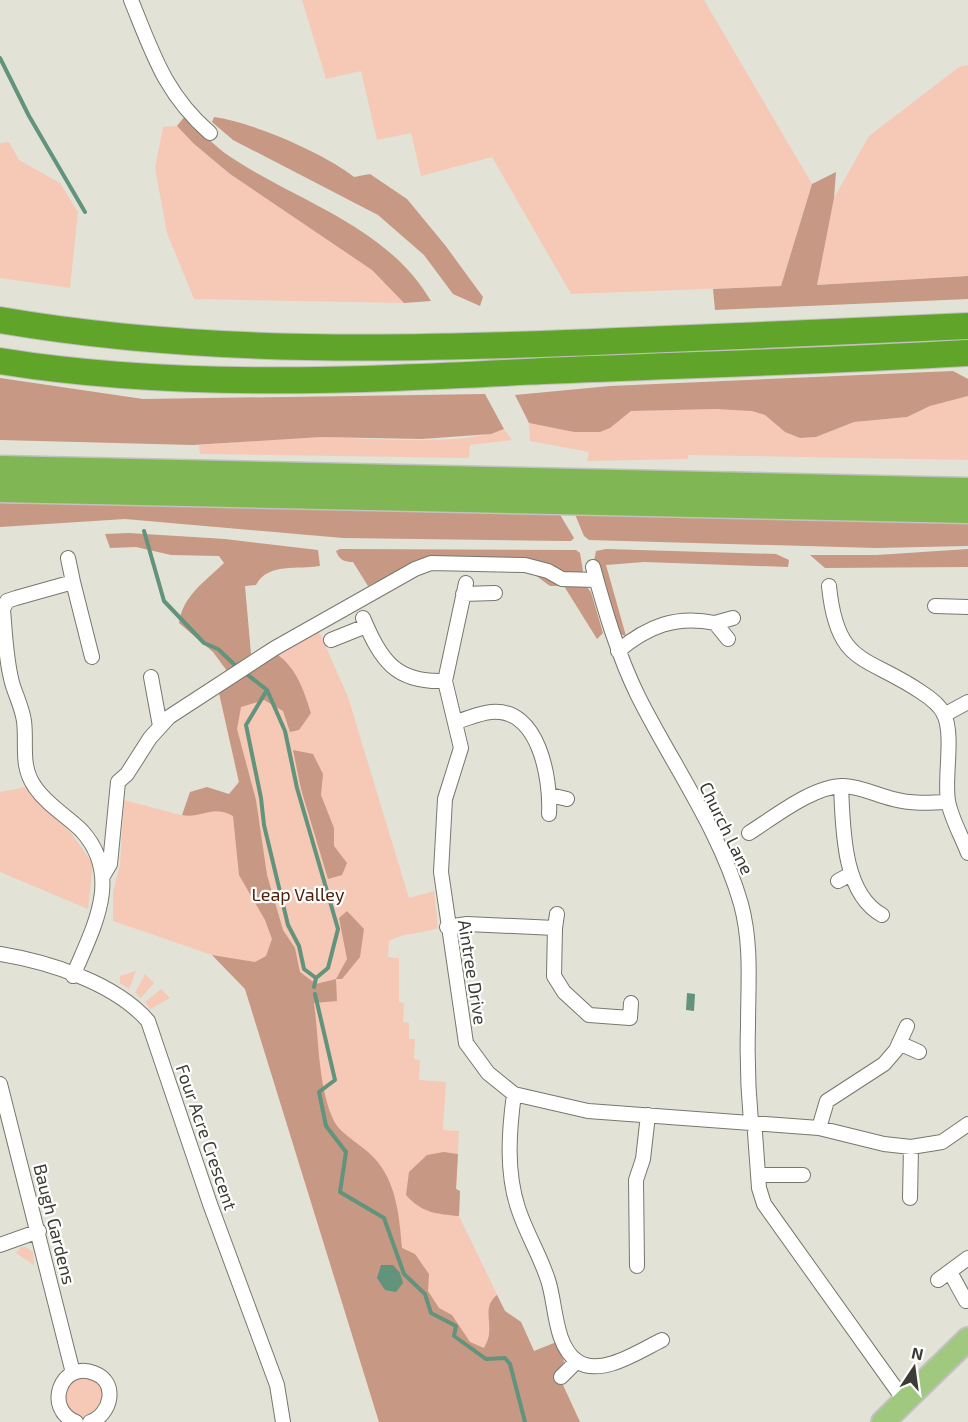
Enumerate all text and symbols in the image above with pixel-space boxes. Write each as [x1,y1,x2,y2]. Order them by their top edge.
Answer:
street label: Church Lane [695,778,759,878]
park label: Leap Valley [252,883,345,905]
street label: Aintree Drive [454,918,492,1026]
street label: Four Acre Crescent [172,1061,242,1213]
street label: Baugh Gardens [29,1161,81,1287]
north arrow [884,1338,944,1398]
text: N [910,1342,925,1363]

